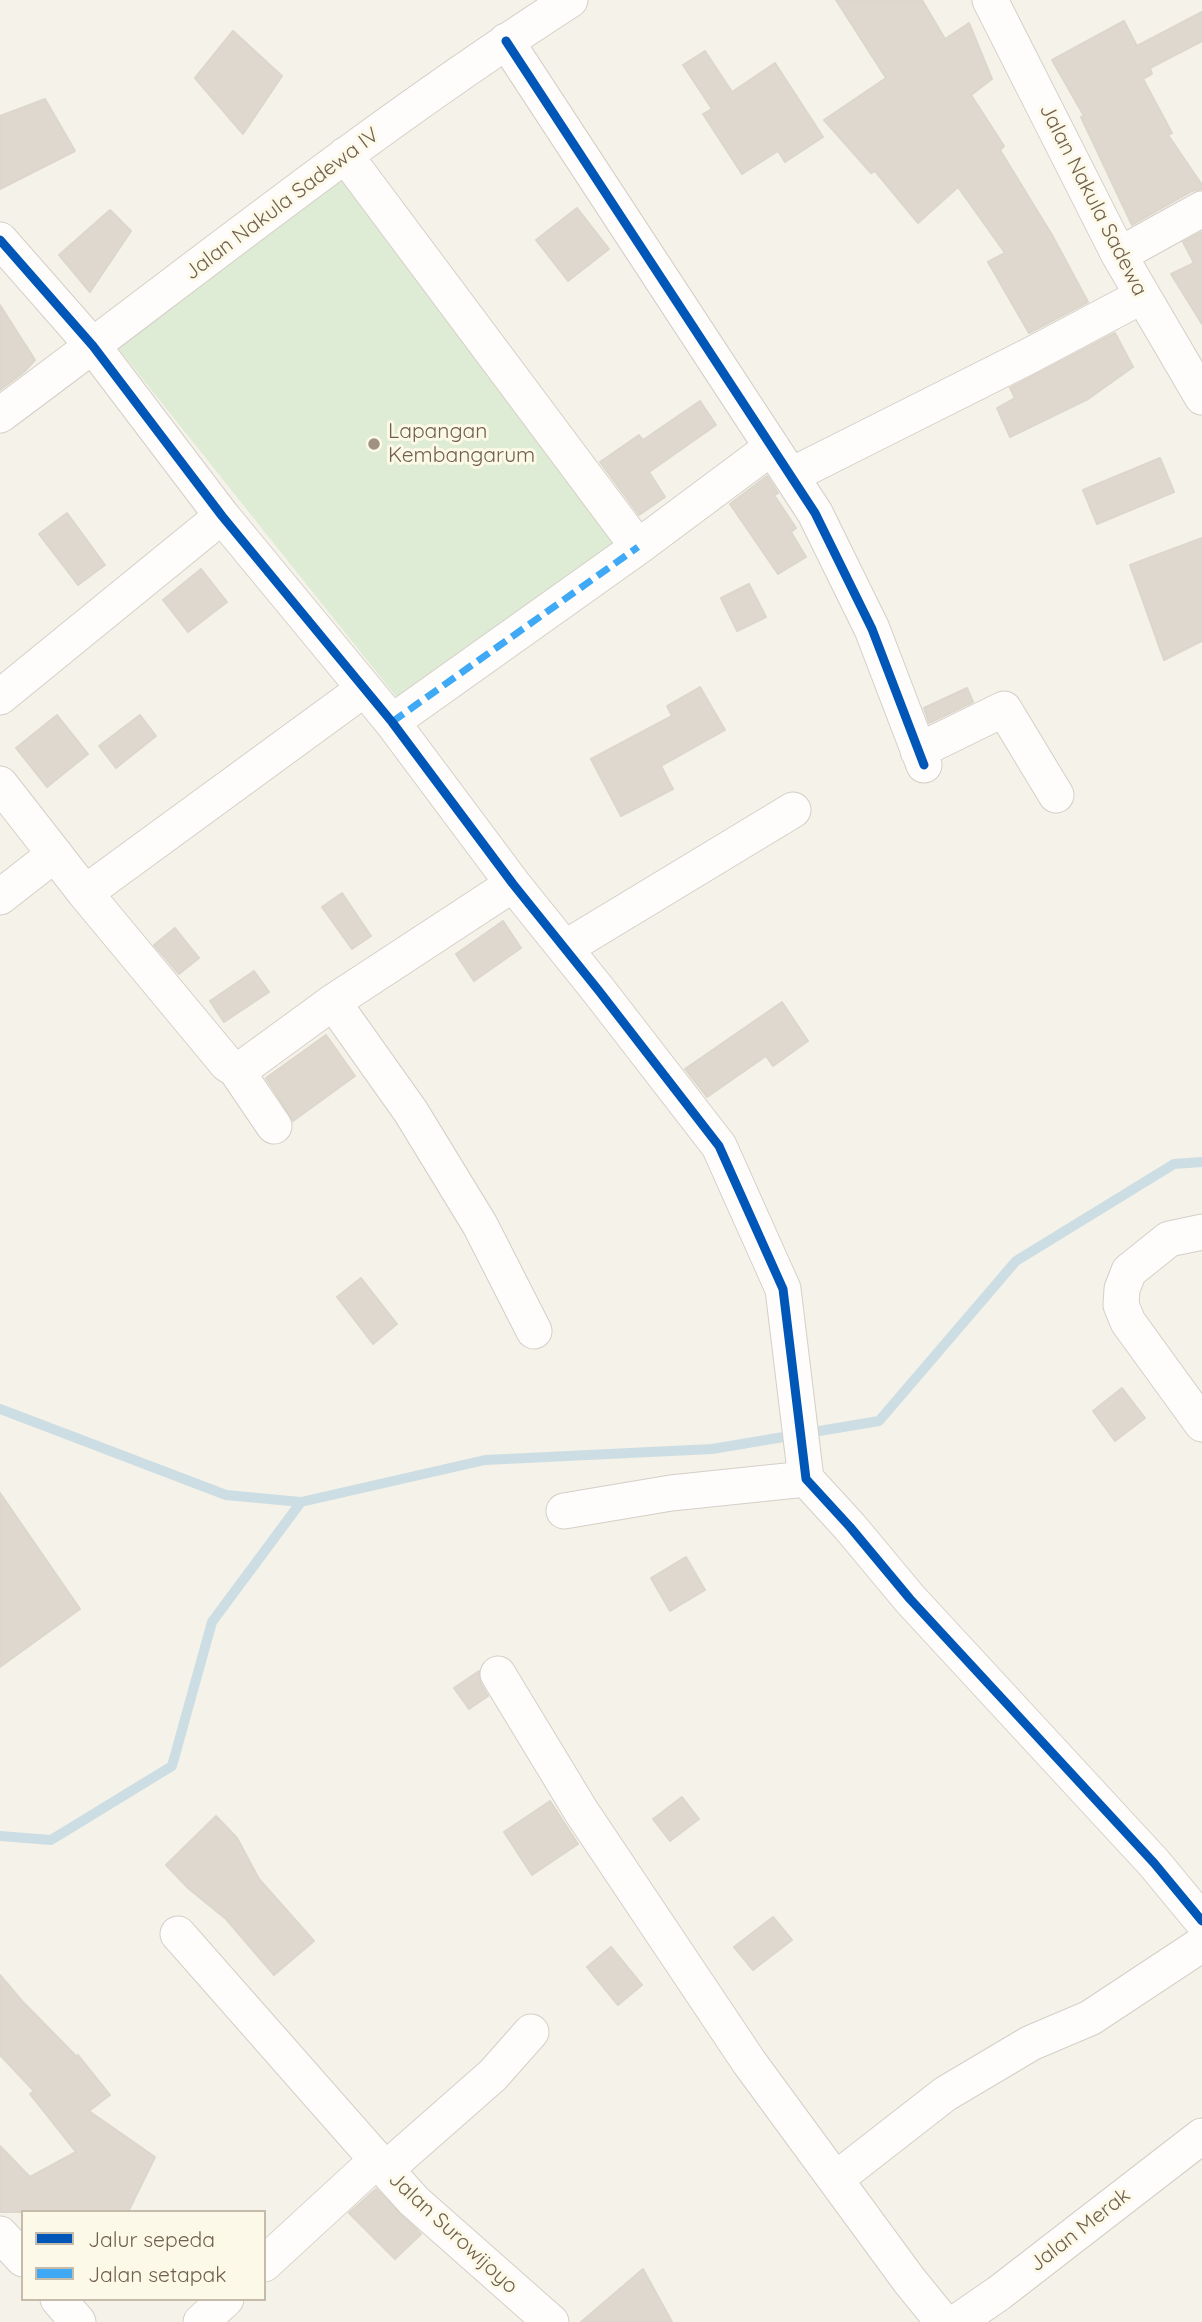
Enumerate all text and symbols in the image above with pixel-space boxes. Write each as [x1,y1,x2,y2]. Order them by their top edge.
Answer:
street label: Jalan Nakula Sadewa [1034,100,1152,300]
street label: Jalan Nakula Sadewa IV [180,123,384,285]
place label: Lapangan Kembangarum [388,419,535,469]
marker: Lapangan Kembangarum [366,436,382,452]
street label: Jalan Surowijoyo [383,2167,523,2299]
street label: Jalan Merak [1024,2183,1136,2277]
legend [21,2210,266,2301]
text: Jalur sepeda [88,2226,215,2252]
text: Jalan setapak [88,2261,226,2287]

